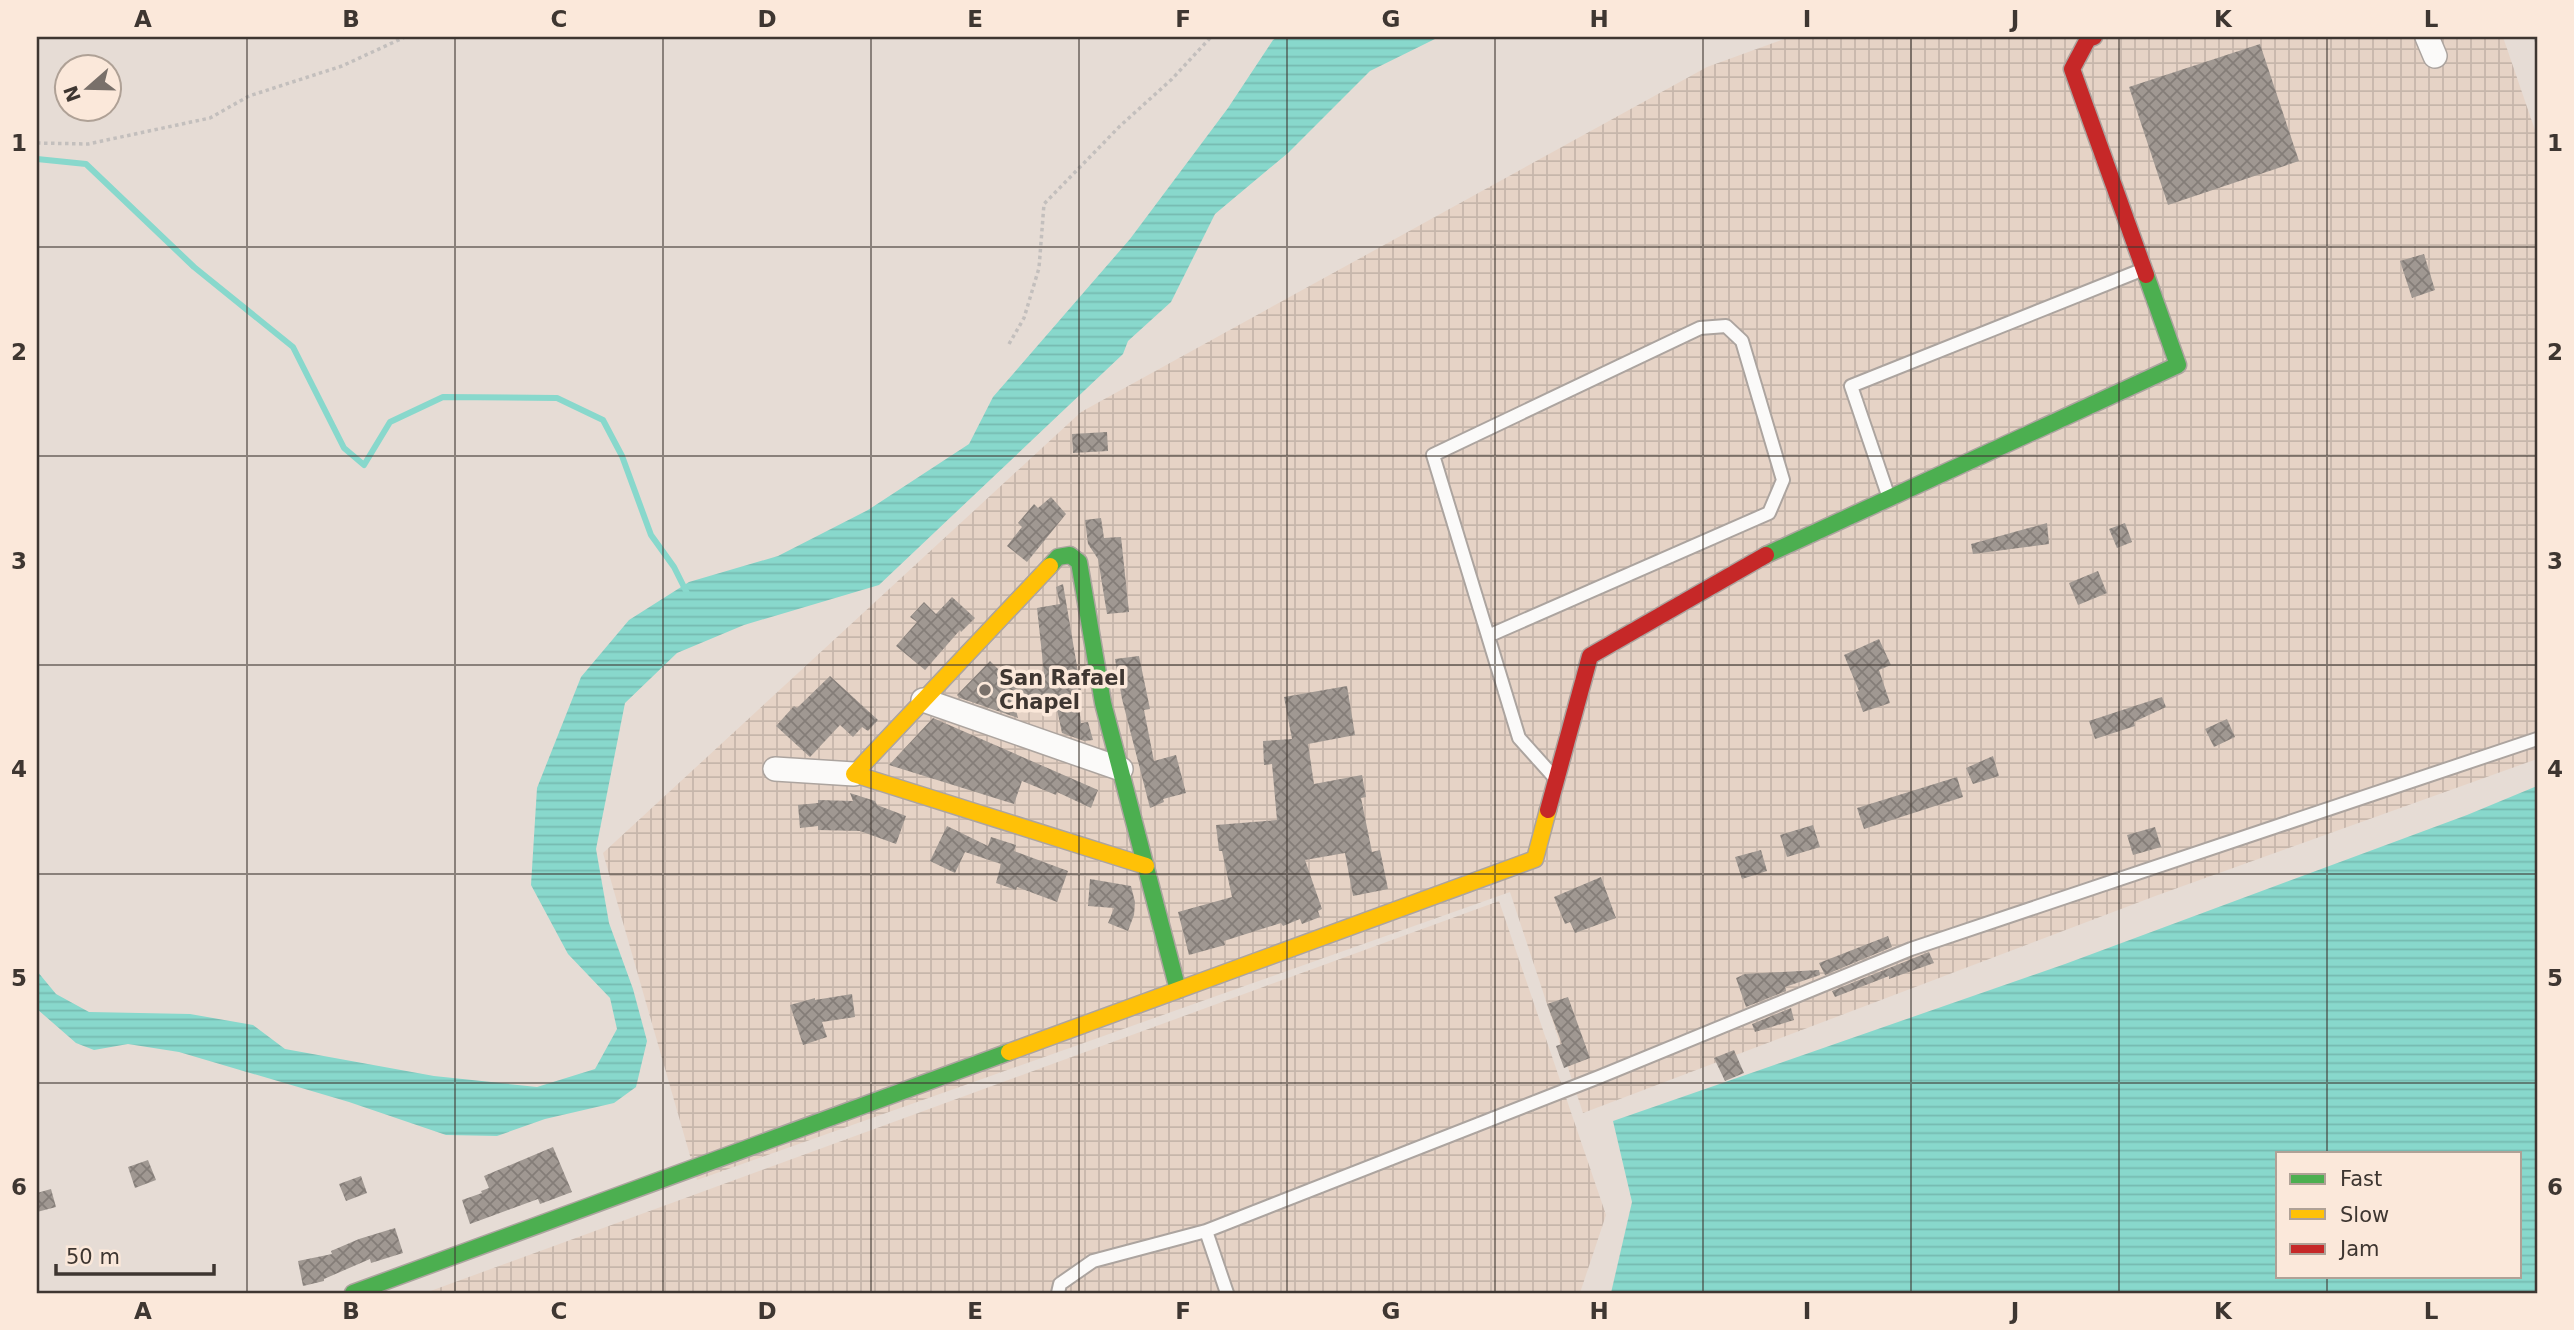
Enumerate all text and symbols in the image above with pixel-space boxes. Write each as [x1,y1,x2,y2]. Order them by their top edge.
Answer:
text: A [134,6,152,32]
text: B [342,6,360,32]
text: C [551,6,567,32]
text: D [757,6,777,32]
text: E [967,6,983,32]
text: F [1175,6,1191,32]
text: G [1382,6,1400,32]
text: H [1589,6,1609,32]
text: I [1803,6,1811,32]
text: J [2009,6,2019,32]
text: K [2214,6,2233,32]
text: L [2424,6,2439,32]
north arrow [52,52,122,122]
text: N [59,83,85,105]
text: 1 [11,130,27,156]
text: 1 [2547,130,2563,156]
text: 2 [11,339,27,365]
text: 2 [2547,339,2563,365]
text: 3 [11,548,27,574]
text: 3 [2547,548,2563,574]
place label: San Rafael Chapel [999,666,1126,714]
marker: San Rafael Chapel [977,682,993,698]
text: 4 [11,756,27,782]
text: 4 [2547,756,2563,782]
text: 5 [11,965,27,991]
text: 5 [2547,965,2563,991]
legend [2276,1152,2522,1278]
text: Fast [2340,1167,2382,1191]
text: 6 [11,1174,27,1200]
text: 6 [2547,1174,2563,1200]
text: Slow [2340,1203,2389,1227]
scale bar [56,1232,214,1276]
text: Jam [2338,1237,2380,1261]
text: 50 m [66,1245,120,1269]
text: A [134,1298,152,1324]
text: B [342,1298,360,1324]
text: C [551,1298,567,1324]
text: D [757,1298,777,1324]
text: E [967,1298,983,1324]
text: F [1175,1298,1191,1324]
text: G [1382,1298,1400,1324]
text: H [1589,1298,1609,1324]
text: I [1803,1298,1811,1324]
text: J [2009,1298,2019,1324]
text: K [2214,1298,2233,1324]
text: L [2424,1298,2439,1324]

